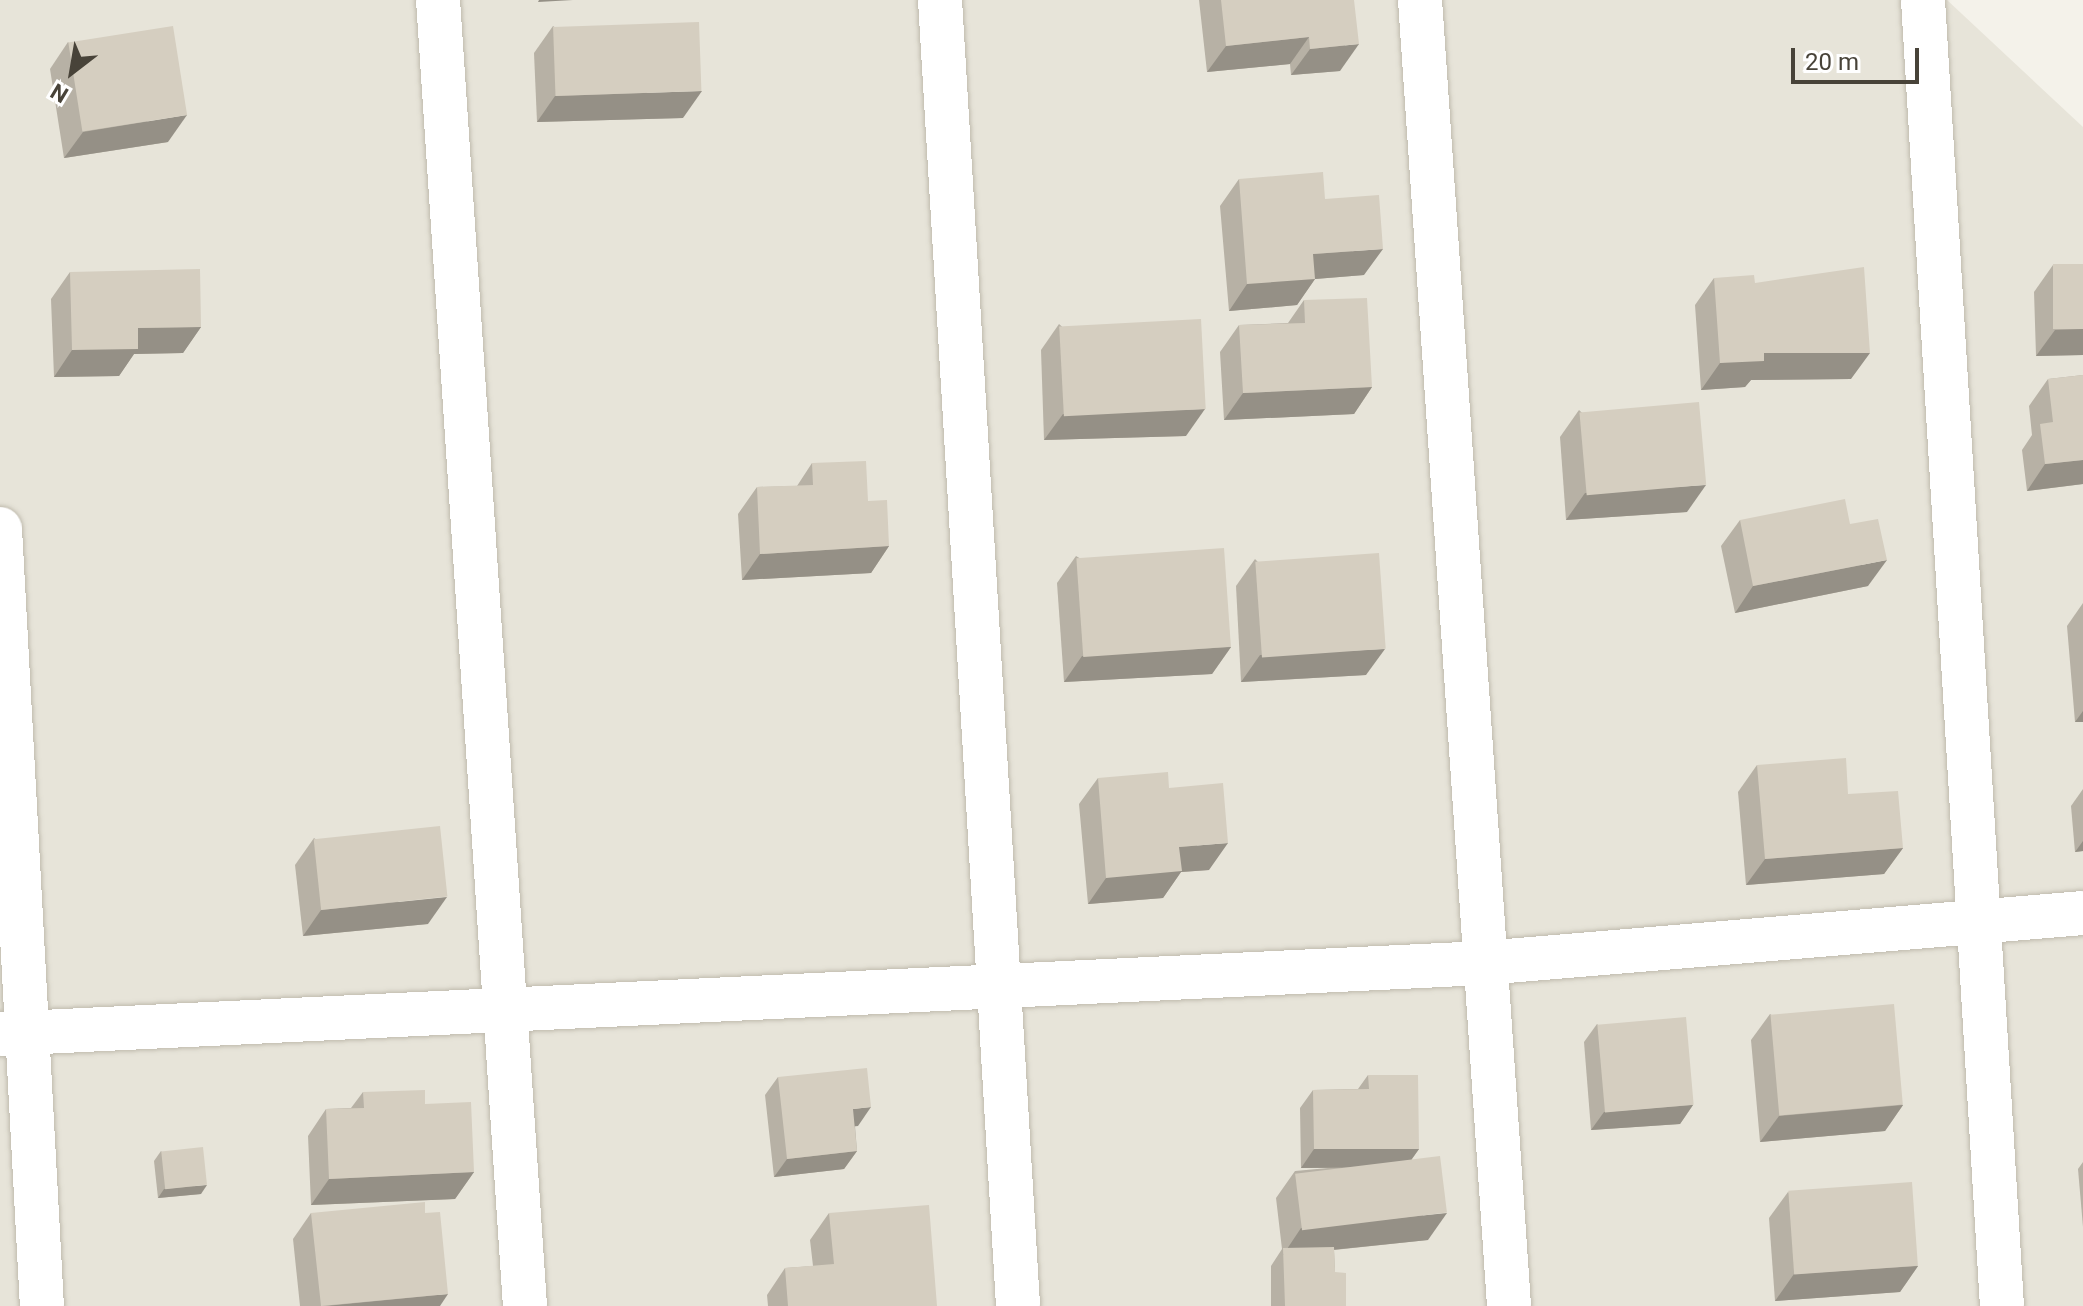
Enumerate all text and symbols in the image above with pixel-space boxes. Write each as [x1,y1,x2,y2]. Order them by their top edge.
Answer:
north arrow [32,32,112,112]
scale bar [1795,32,1923,82]
text: 20 m [1805,48,1859,76]
text: N [46,78,72,108]

